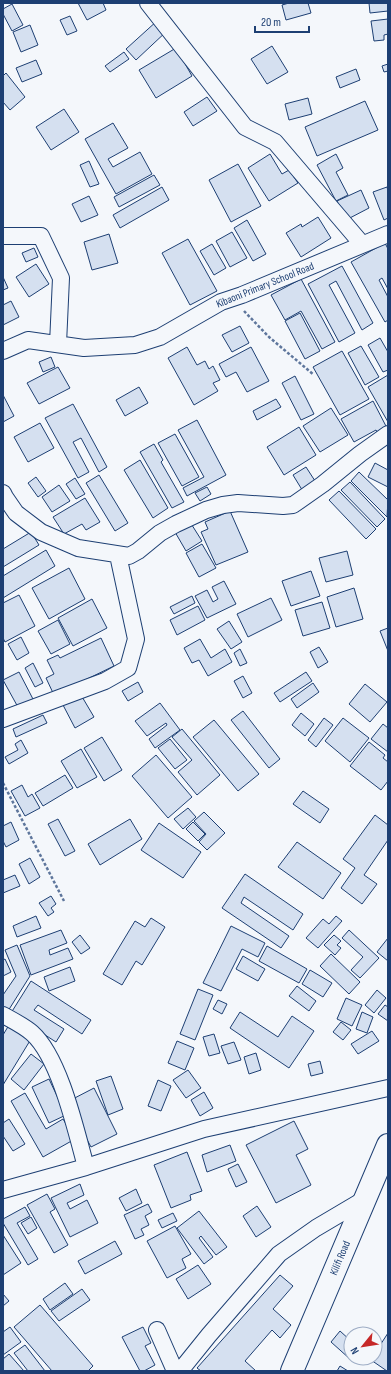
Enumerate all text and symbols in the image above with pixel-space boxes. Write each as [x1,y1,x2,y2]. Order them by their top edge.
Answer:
scale bar [255,8,309,34]
text: 20 m [261,15,281,30]
street label: Kibaoni Primary School Road [214,259,316,311]
street label: Kilifi Road [327,1238,353,1277]
north arrow [343,1326,383,1366]
text: N [348,1345,362,1357]

